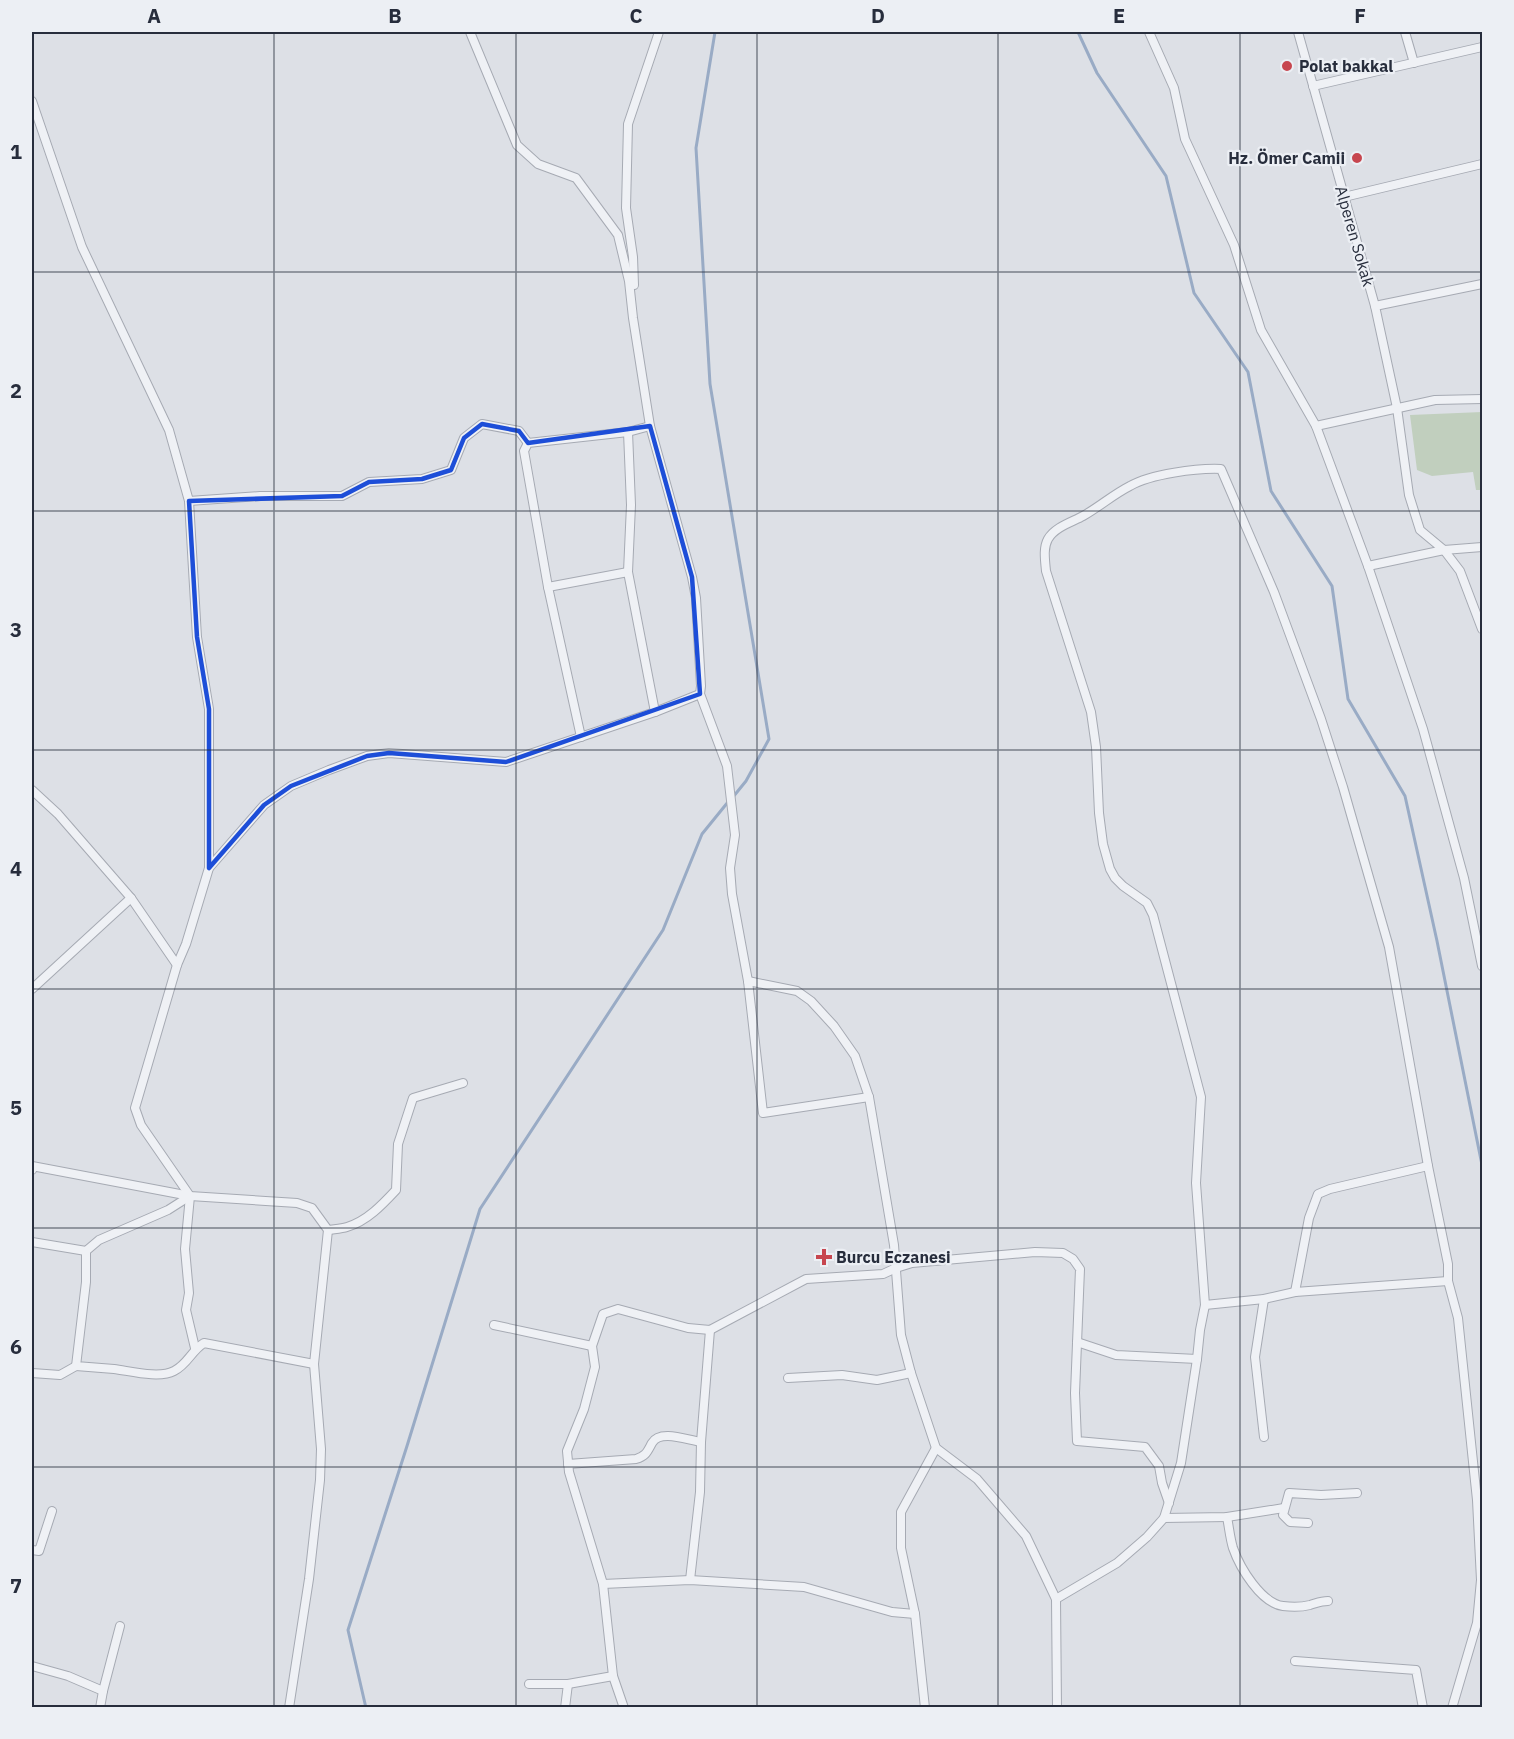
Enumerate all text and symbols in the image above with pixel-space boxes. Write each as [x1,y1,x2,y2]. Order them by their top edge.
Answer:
text: A [147,2,161,29]
text: B [388,2,402,29]
text: C [629,2,643,29]
text: D [871,2,885,29]
text: E [1113,2,1125,29]
text: F [1354,2,1366,29]
place label: Polat bakkal [1299,56,1393,76]
marker: Polat bakkal [1280,59,1294,73]
text: 1 [10,138,22,165]
place label: Hz. Ömer Camii [1228,148,1345,168]
marker: Hz. Ömer Camii [1350,151,1364,165]
street label: Alperen Sokak [1331,183,1379,289]
text: 2 [10,377,22,404]
text: 3 [10,616,22,643]
text: 4 [10,855,22,882]
text: 5 [10,1094,22,1121]
place label: Burcu Eczanesi [836,1247,951,1267]
marker: Burcu Eczanesi [817,1250,831,1264]
text: 6 [10,1333,22,1360]
text: 7 [10,1572,22,1599]

